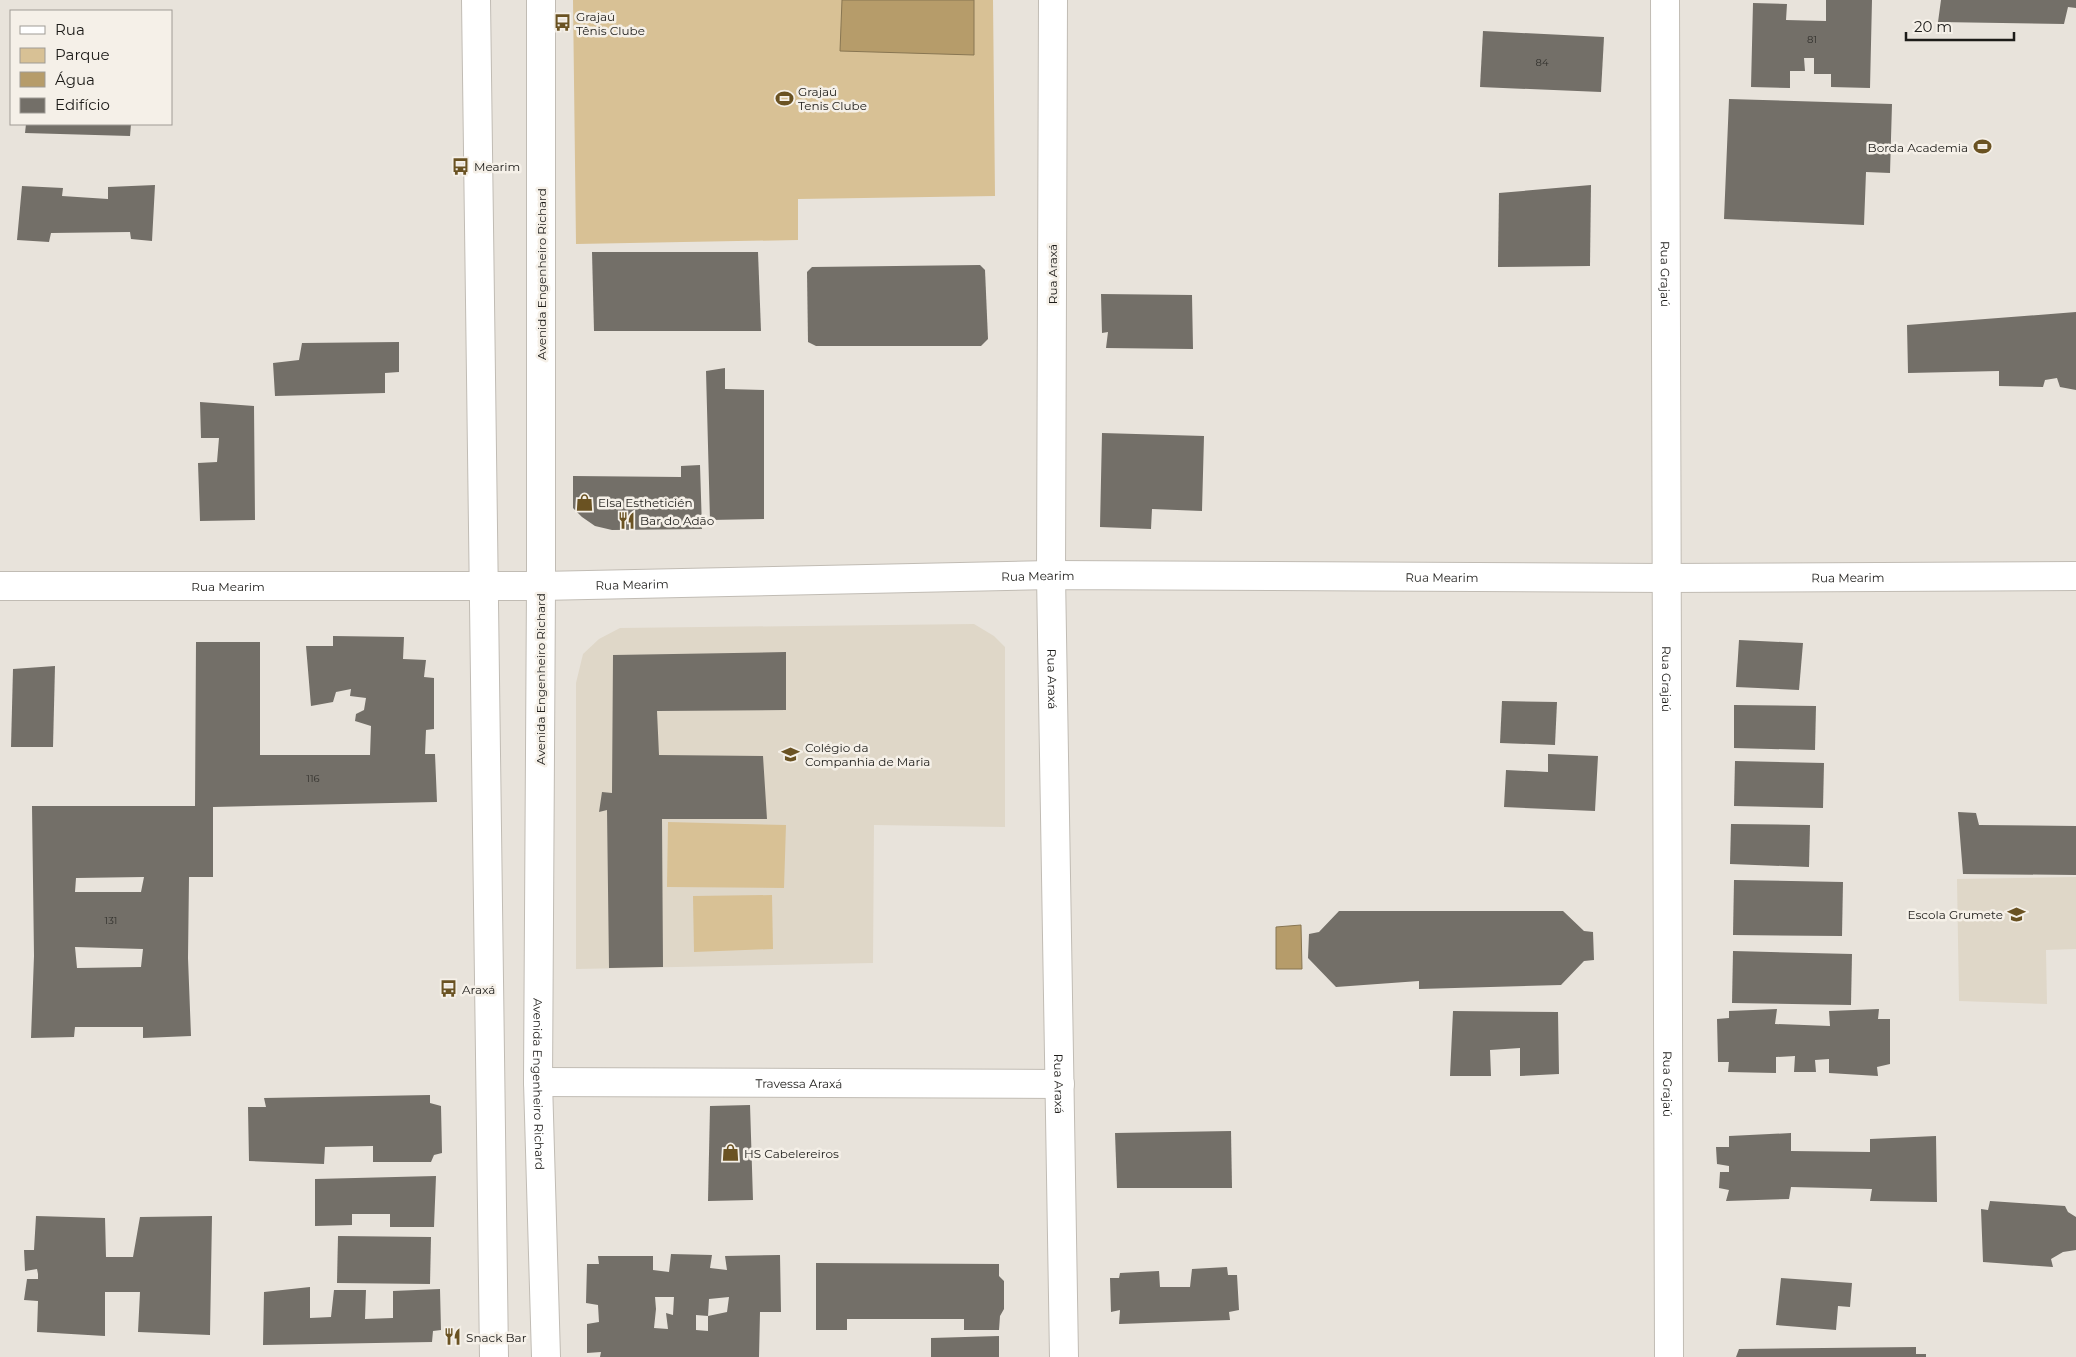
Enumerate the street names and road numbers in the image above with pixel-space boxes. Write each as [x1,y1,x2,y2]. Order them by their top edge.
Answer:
street label: Avenida Engenheiro Richard [534,188,549,360]
street label: Rua Grajaú [1658,241,1673,307]
street label: Rua Araxá [1045,244,1060,304]
street label: Rua Mearim [1001,567,1075,584]
street label: Rua Mearim [1405,569,1479,585]
street label: Rua Mearim [1811,569,1885,585]
street label: Rua Mearim [595,576,669,592]
street label: Rua Mearim [191,579,265,594]
street label: Avenida Engenheiro Richard [533,593,548,765]
street label: Rua Grajaú [1659,646,1675,712]
street label: Rua Araxá [1045,649,1061,709]
street label: Avenida Engenheiro Richard [530,998,548,1170]
street label: Rua Grajaú [1661,1051,1676,1117]
street label: Rua Araxá [1051,1054,1067,1114]
street label: Travessa Araxá [755,1075,843,1091]

